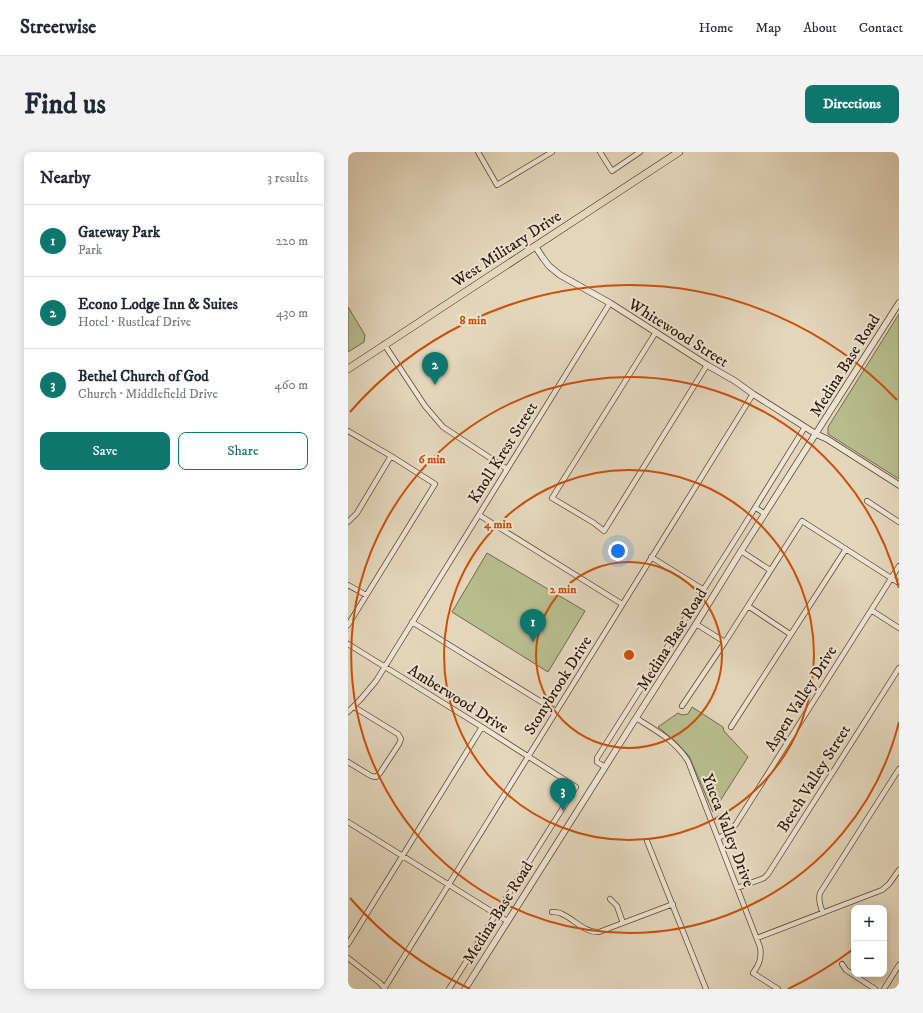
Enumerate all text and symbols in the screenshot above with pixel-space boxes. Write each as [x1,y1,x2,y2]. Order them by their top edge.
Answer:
text: Streetwise [20,16,96,39]
text: Home [699,19,733,37]
text: Map [755,19,781,37]
text: About [803,19,837,37]
text: Contact [859,19,903,37]
button: Directions [805,85,899,123]
text: Find us [24,87,106,122]
text: Nearby [40,167,90,189]
text: 3 results [267,170,308,186]
street label: West Military Drive [447,206,565,292]
text: Gateway Park [78,223,160,242]
text: 1 [51,233,55,249]
text: 220 m [276,233,308,249]
text: Park [78,242,102,258]
street label: Whitewood Street [624,294,732,372]
text: Econo Lodge Inn & Suites [78,295,238,314]
text: 2 [50,305,56,321]
text: 430 m [276,305,308,321]
street label: Medina Base Road [805,311,884,421]
text: 8 min [460,313,487,328]
text: Hotel · Rustleaf Drive [78,314,191,330]
pin: 2 [422,352,448,385]
text: Bethel Church of God [78,367,209,386]
text: 3 [51,377,55,393]
text: 460 m [274,377,308,393]
text: Church · Middlefield Drive [78,386,218,402]
street label: Knoll Krest Street [464,398,542,507]
button: Save [40,432,170,470]
button: Share [178,432,308,470]
text: 6 min [418,452,446,467]
text: 4 min [483,517,513,532]
your location [608,541,628,561]
text: 2 min [550,582,577,597]
street label: Medina Base Road [632,585,711,695]
pin: 1 [520,609,546,642]
street label: Stonybrook Drive [519,632,596,739]
street label: Aspen Valley Drive [760,642,842,755]
centre of rings [622,648,636,662]
street label: Amberwood Drive [404,660,513,738]
street label: Beech Valley Street [773,721,855,836]
street label: Yucca Valley Drive [697,771,759,890]
pin: 3 [550,778,576,811]
street label: Medina Base Road [458,858,537,968]
map controls [851,905,887,977]
button: + [851,905,887,941]
button: − [851,941,887,977]

